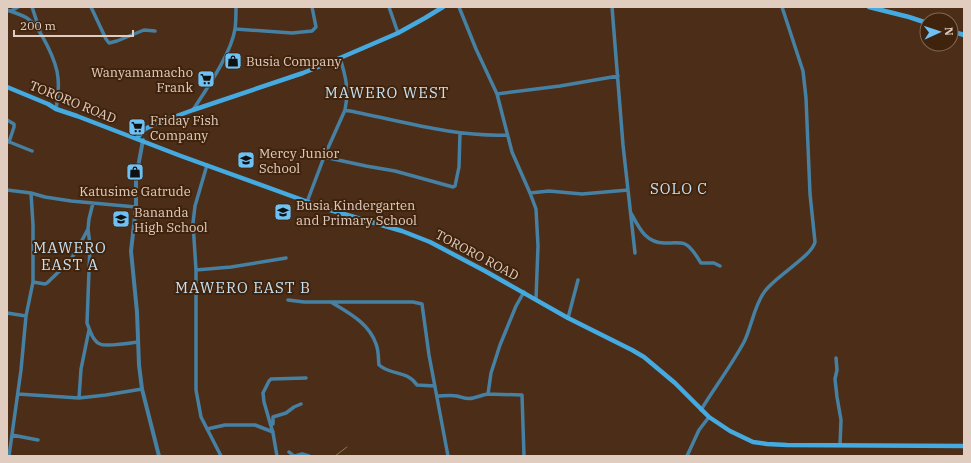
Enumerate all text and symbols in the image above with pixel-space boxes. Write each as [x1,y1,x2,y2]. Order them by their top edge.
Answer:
scale bar [14,12,133,38]
north arrow [919,12,959,52]
text: 200 m [20,18,56,33]
text: N [942,27,956,36]
shop icon: Busia Company [223,51,243,71]
place label: Busia Company [246,53,342,70]
place label: Wanyamamacho Frank [91,64,193,96]
supermarket icon: Wanyamamacho Frank [196,69,216,89]
street label: TORORO ROAD [27,77,119,127]
district label: MAWERO WEST [325,83,449,102]
place label: Friday Fish Company [150,112,219,144]
supermarket icon: Friday Fish Company [127,117,147,137]
place label: Mercy Junior School [259,145,339,177]
school or university icon: Mercy Junior School [236,150,256,170]
shop icon: Katusime Gatrude [125,162,145,182]
district label: SOLO C [650,179,708,198]
place label: Katusime Gatrude [79,183,191,200]
place label: Busia Kindergarten and Primary School [296,197,417,229]
school or university icon: Busia Kindergarten and Primary School [273,202,293,222]
place label: Bananda High School [134,204,208,236]
school or university icon: Bananda High School [111,209,131,229]
street label: TORORO ROAD [432,226,522,284]
district label: MAWERO EAST A [33,238,107,274]
district label: MAWERO EAST B [175,278,311,297]

